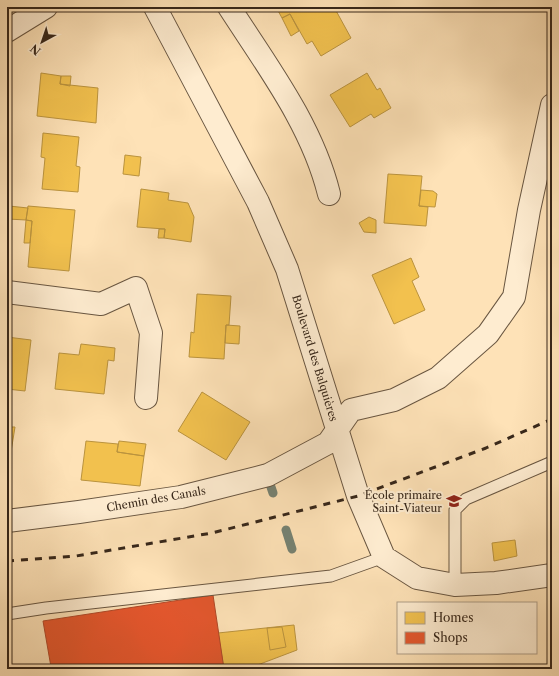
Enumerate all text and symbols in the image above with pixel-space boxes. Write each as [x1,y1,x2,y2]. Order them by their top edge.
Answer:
north arrow [22,22,62,62]
text: N [27,41,44,58]
street label: Boulevard des Balquières [289,293,341,423]
street label: Chemin des Canals [105,483,207,515]
place label: École primaire Saint-Viateur [365,488,442,515]
school or university icon: École primaire Saint-Viateur [445,492,463,510]
legend [397,602,537,654]
text: Homes [433,610,473,625]
text: Shops [433,630,468,645]

